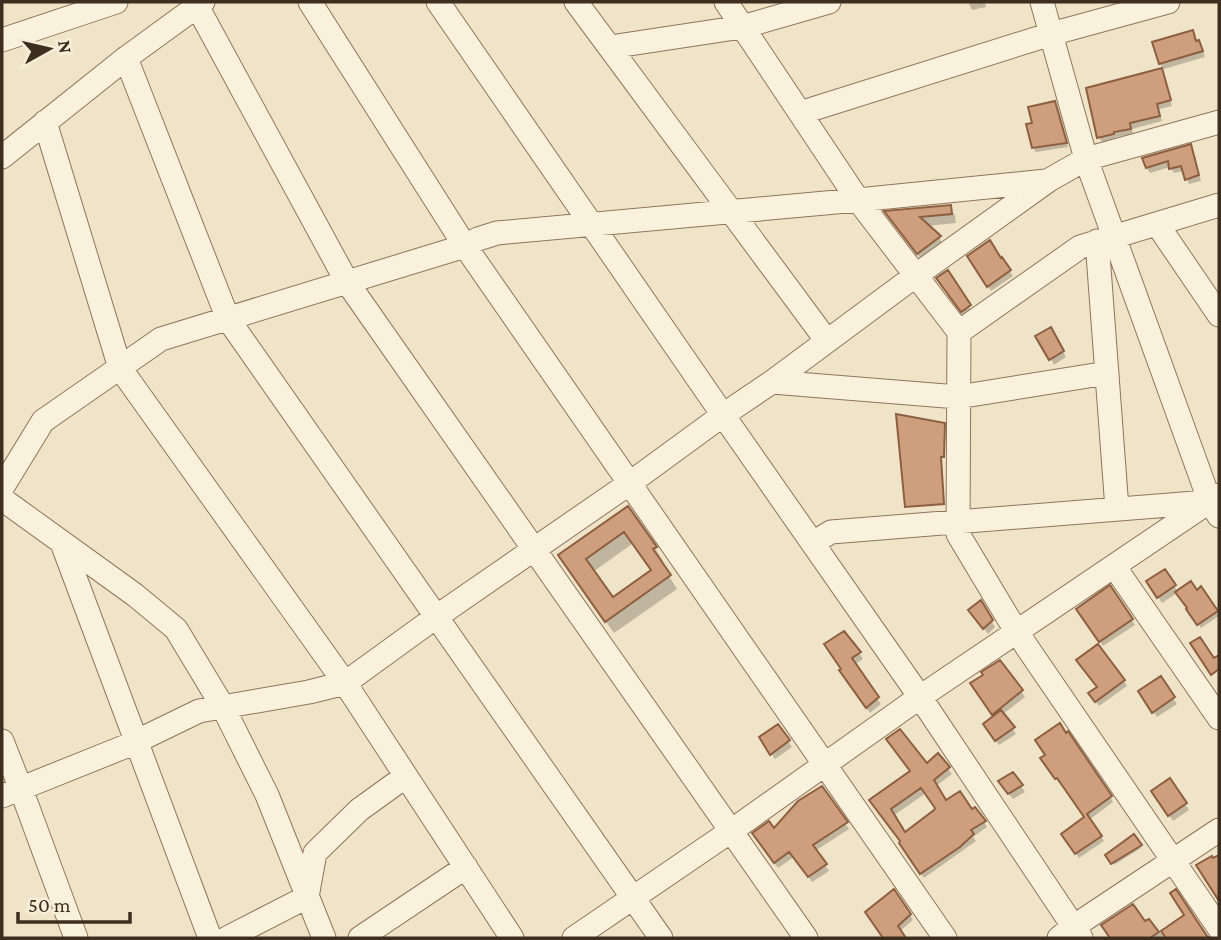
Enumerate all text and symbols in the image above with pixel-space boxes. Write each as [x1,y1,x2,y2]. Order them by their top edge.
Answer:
north arrow [14,14,84,84]
text: N [54,39,77,55]
scale bar [18,880,130,924]
text: 50 m [28,893,71,917]

